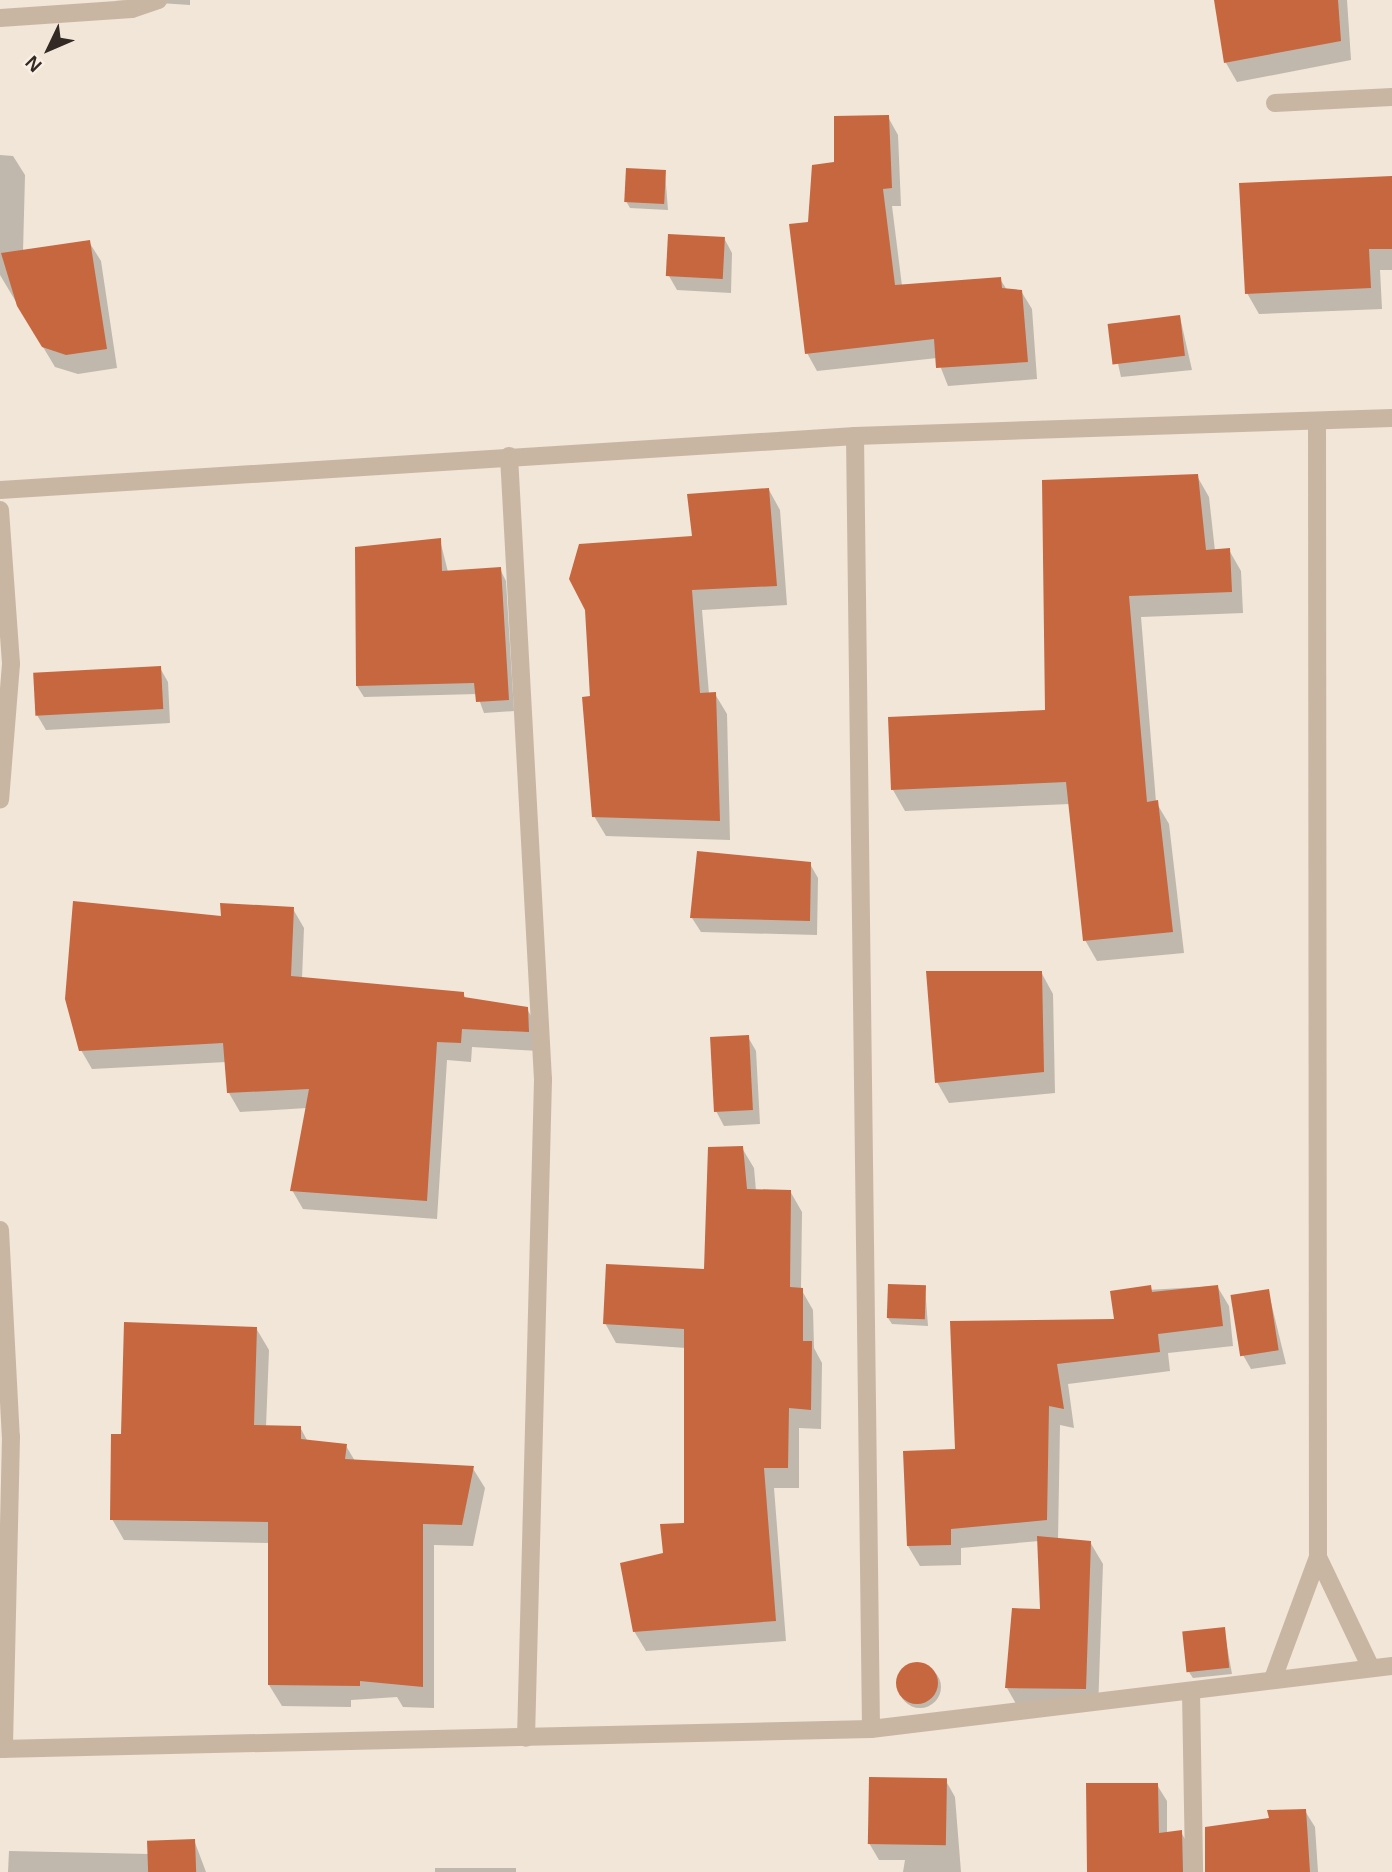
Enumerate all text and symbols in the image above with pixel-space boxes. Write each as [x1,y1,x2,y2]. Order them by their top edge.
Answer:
north arrow [14,14,84,84]
text: N [21,52,46,76]

